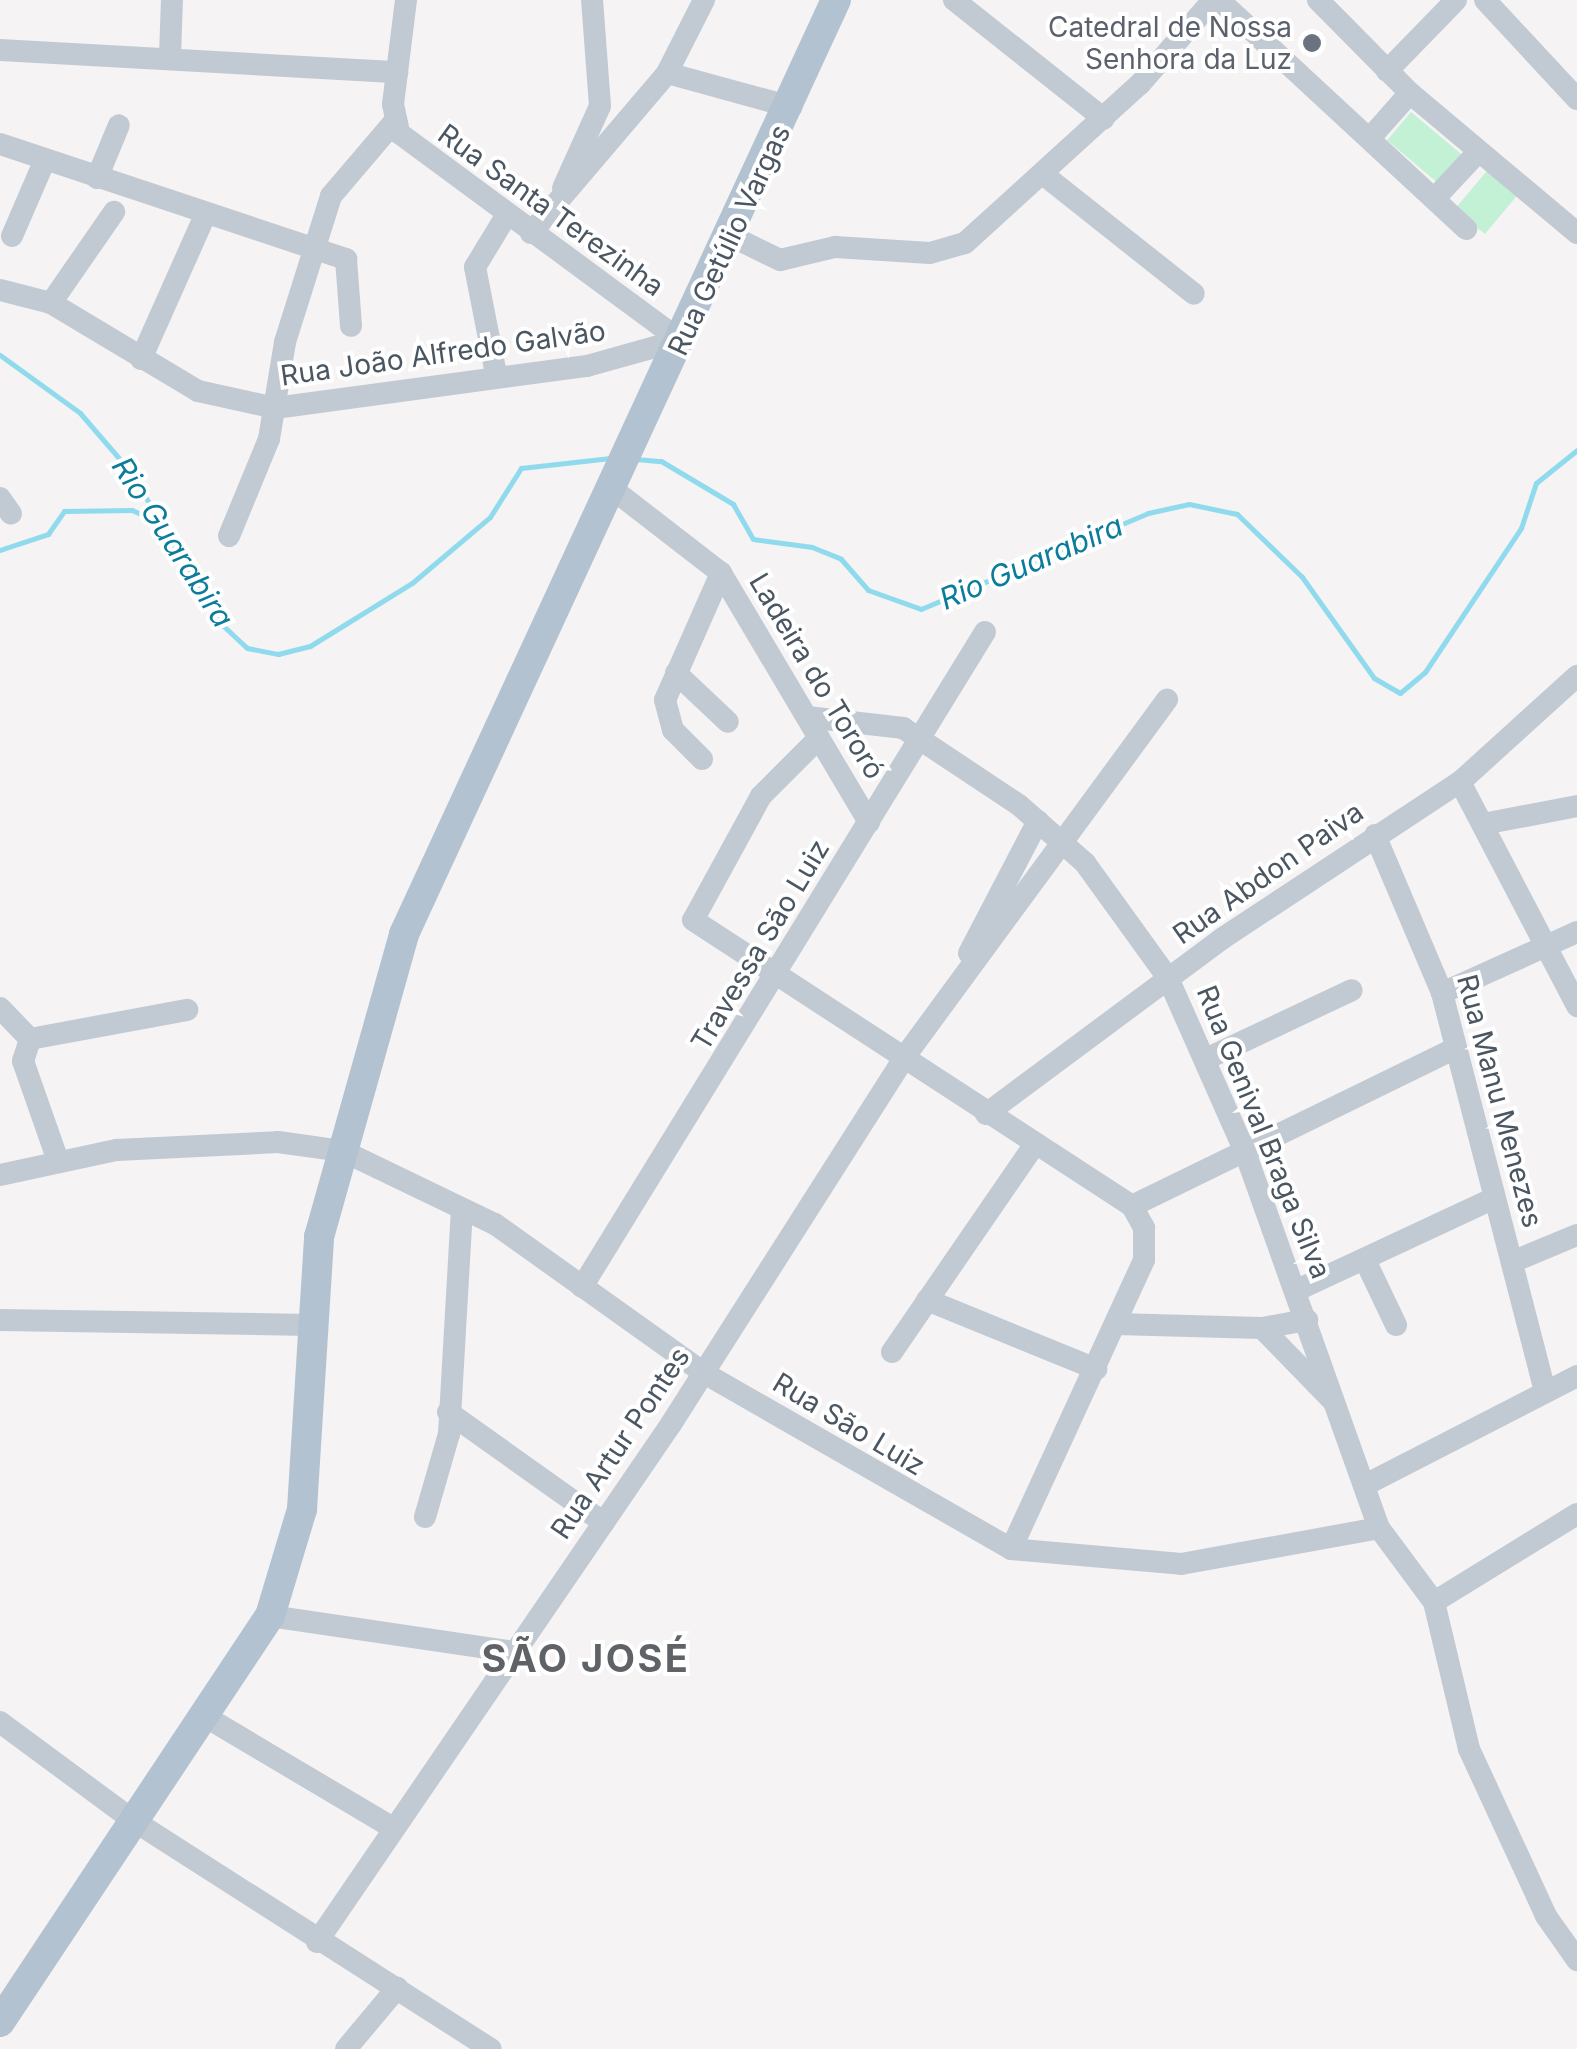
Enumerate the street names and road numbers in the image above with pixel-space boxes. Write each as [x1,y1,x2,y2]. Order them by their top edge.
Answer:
street label: Rua Santa Terezinha [432,117,670,303]
street label: Rua Getúlio Vargas [661,119,797,361]
street label: Rua João Alfredo Galvão [278,314,608,392]
street label: Ladeira do Tororó [742,567,892,785]
street label: Rua Abdon Paiva [1166,795,1370,951]
street label: Travessa São Luiz [684,833,836,1057]
street label: Rua Manu Menezes [1450,971,1550,1231]
street label: Rua Genival Braga Silva [1190,981,1338,1283]
street label: Rua Artur Pontes [544,1341,696,1545]
street label: Rua São Luiz [767,1366,931,1482]

